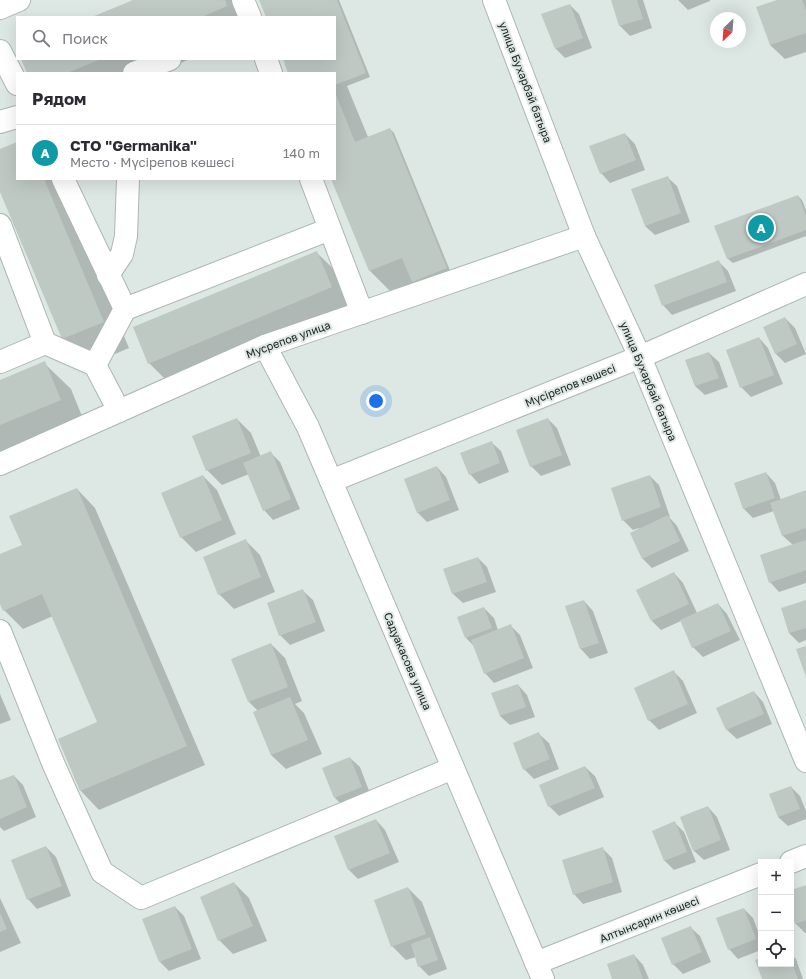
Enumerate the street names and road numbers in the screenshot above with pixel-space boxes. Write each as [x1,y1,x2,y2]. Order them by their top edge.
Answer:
street label: улица Бухарбай батыра [497,20,555,144]
street label: Мусрепов улица [244,318,332,360]
street label: улица Бухарбай батыра [618,319,680,443]
street label: Мүсірепов көшесі [523,361,618,410]
street label: Садуакасова улица [382,610,434,712]
street label: Алтынсарин көшесі [597,893,701,945]

